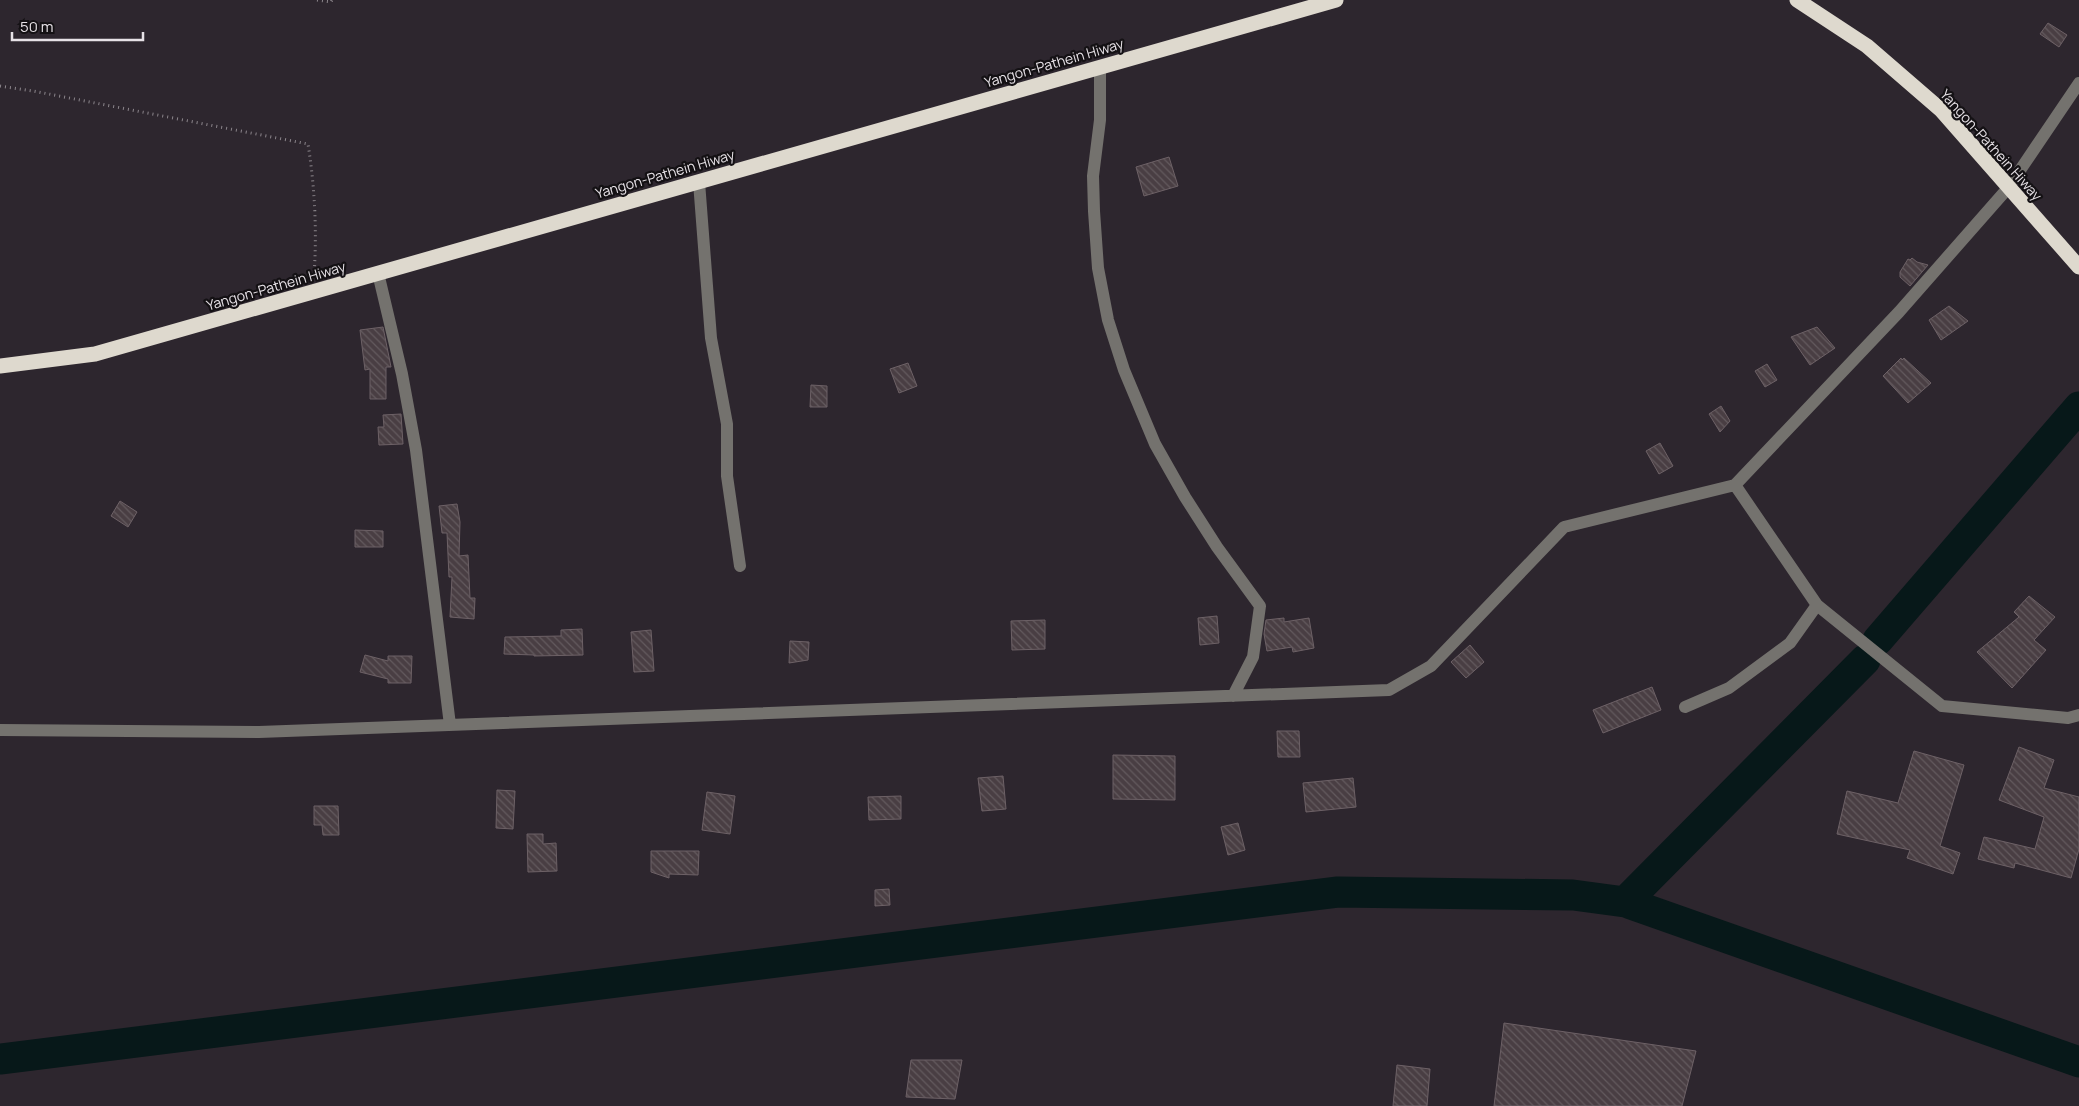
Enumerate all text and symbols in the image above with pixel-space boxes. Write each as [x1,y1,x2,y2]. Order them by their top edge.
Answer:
scale bar [12,10,144,42]
text: 50 m [20,16,54,37]
street label: Yangon-Pathein Hiway [982,33,1126,91]
street label: Yangon-Pathein Hiway [1936,85,2047,205]
street label: Yangon-Pathein Hiway [593,144,737,202]
street label: Yangon-Pathein Hiway [204,256,348,314]

